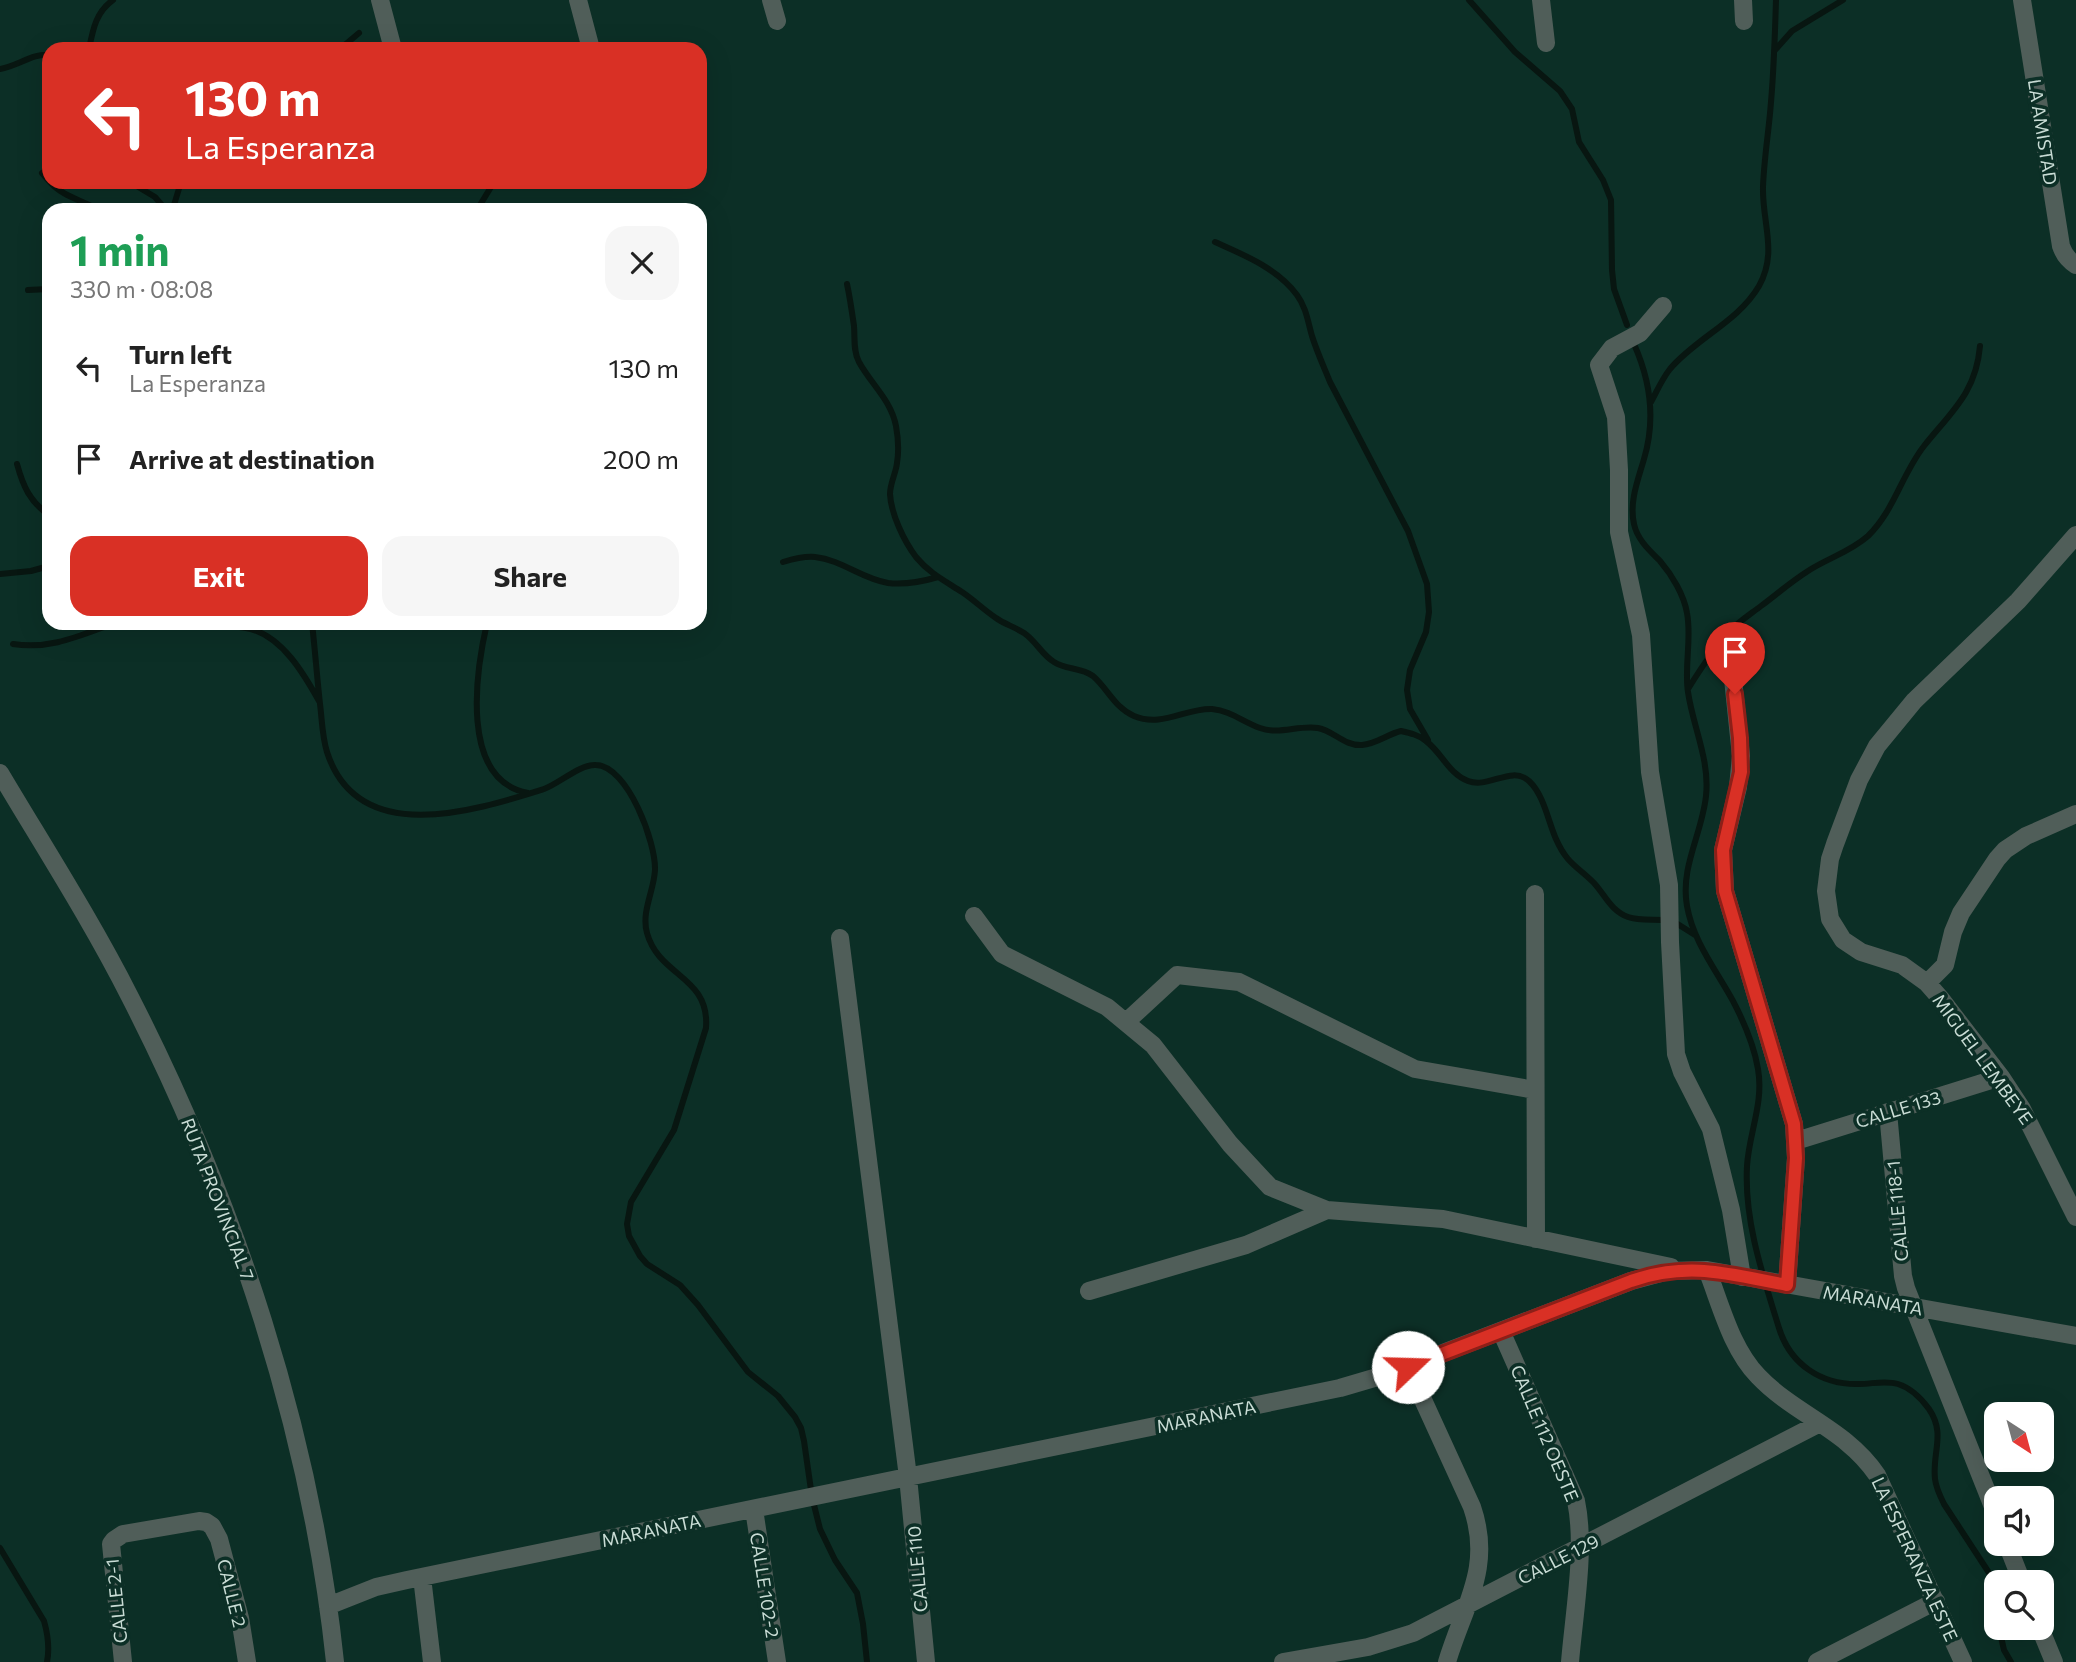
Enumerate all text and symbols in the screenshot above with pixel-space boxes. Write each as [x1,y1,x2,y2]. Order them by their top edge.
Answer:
text: 130 m [185,66,320,126]
icon: left [70,70,161,161]
street label: LA AMISTAD [2024,78,2062,186]
text: La Esperanza [185,126,376,166]
text: 1 min [70,223,170,275]
button: close [605,226,679,300]
text: 330 m · 08:08 [70,275,213,303]
text: Turn left [129,338,232,369]
icon: left [70,349,108,387]
text: 130 m [608,352,679,383]
text: La Esperanza [129,369,266,397]
icon: arrive [70,440,108,478]
text: Arrive at destination [129,443,375,474]
text: 200 m [603,443,679,474]
button: Exit [70,536,368,616]
button: Share [382,536,679,616]
pin [1705,622,1765,694]
icon: arrive [1716,633,1754,671]
street label: MIGUEL LEMBEYE [1928,989,2038,1129]
street label: CALLE 133 [1853,1086,1943,1132]
street label: RUTA PROVINCIAL 7 [177,1115,259,1283]
street label: CALLE 118-1 [1882,1160,1912,1262]
street label: MARANATA [1821,1280,1925,1320]
position arrow [1371,1330,1445,1404]
street label: CALLE 112 OESTE [1506,1361,1584,1505]
street label: MARANATA [1154,1395,1258,1437]
north arrow [1984,1402,2054,1472]
map controls [1984,1402,2054,1640]
street label: LA ESPERANZA ESTE [1867,1473,1963,1645]
button: sound [1984,1486,2054,1556]
street label: MARANATA [599,1509,703,1551]
street label: CALLE 110 [902,1525,932,1613]
street label: CALLE 129 [1514,1529,1602,1589]
street label: CALLE 102-2 [746,1531,784,1639]
street label: CALLE 2 [213,1557,251,1629]
street label: CALLE 2-1 [101,1558,131,1644]
button: search [1984,1570,2054,1640]

